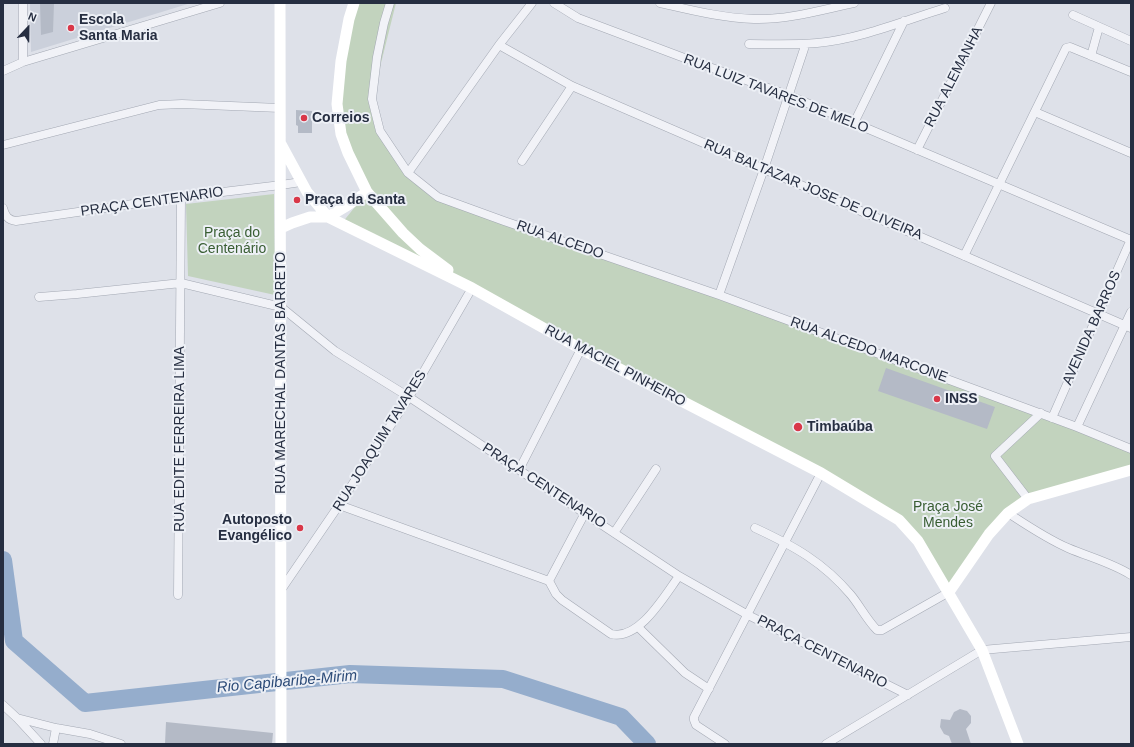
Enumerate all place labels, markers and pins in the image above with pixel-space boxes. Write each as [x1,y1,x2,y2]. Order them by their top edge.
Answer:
place label: Escola Santa Maria [79,12,158,44]
marker: Escola Santa Maria [66,23,76,33]
place label: Correios [312,110,370,126]
marker: Correios [299,113,309,123]
place label: Praça da Santa [305,192,405,208]
marker: Praça da Santa [292,195,302,205]
place label: INSS [945,391,978,407]
marker: INSS [932,394,942,404]
place label: Timbaúba [807,419,873,435]
marker: Timbaúba [792,421,804,433]
place label: Autoposto Evangélico [218,512,292,544]
marker: Autoposto Evangélico [295,523,305,533]

